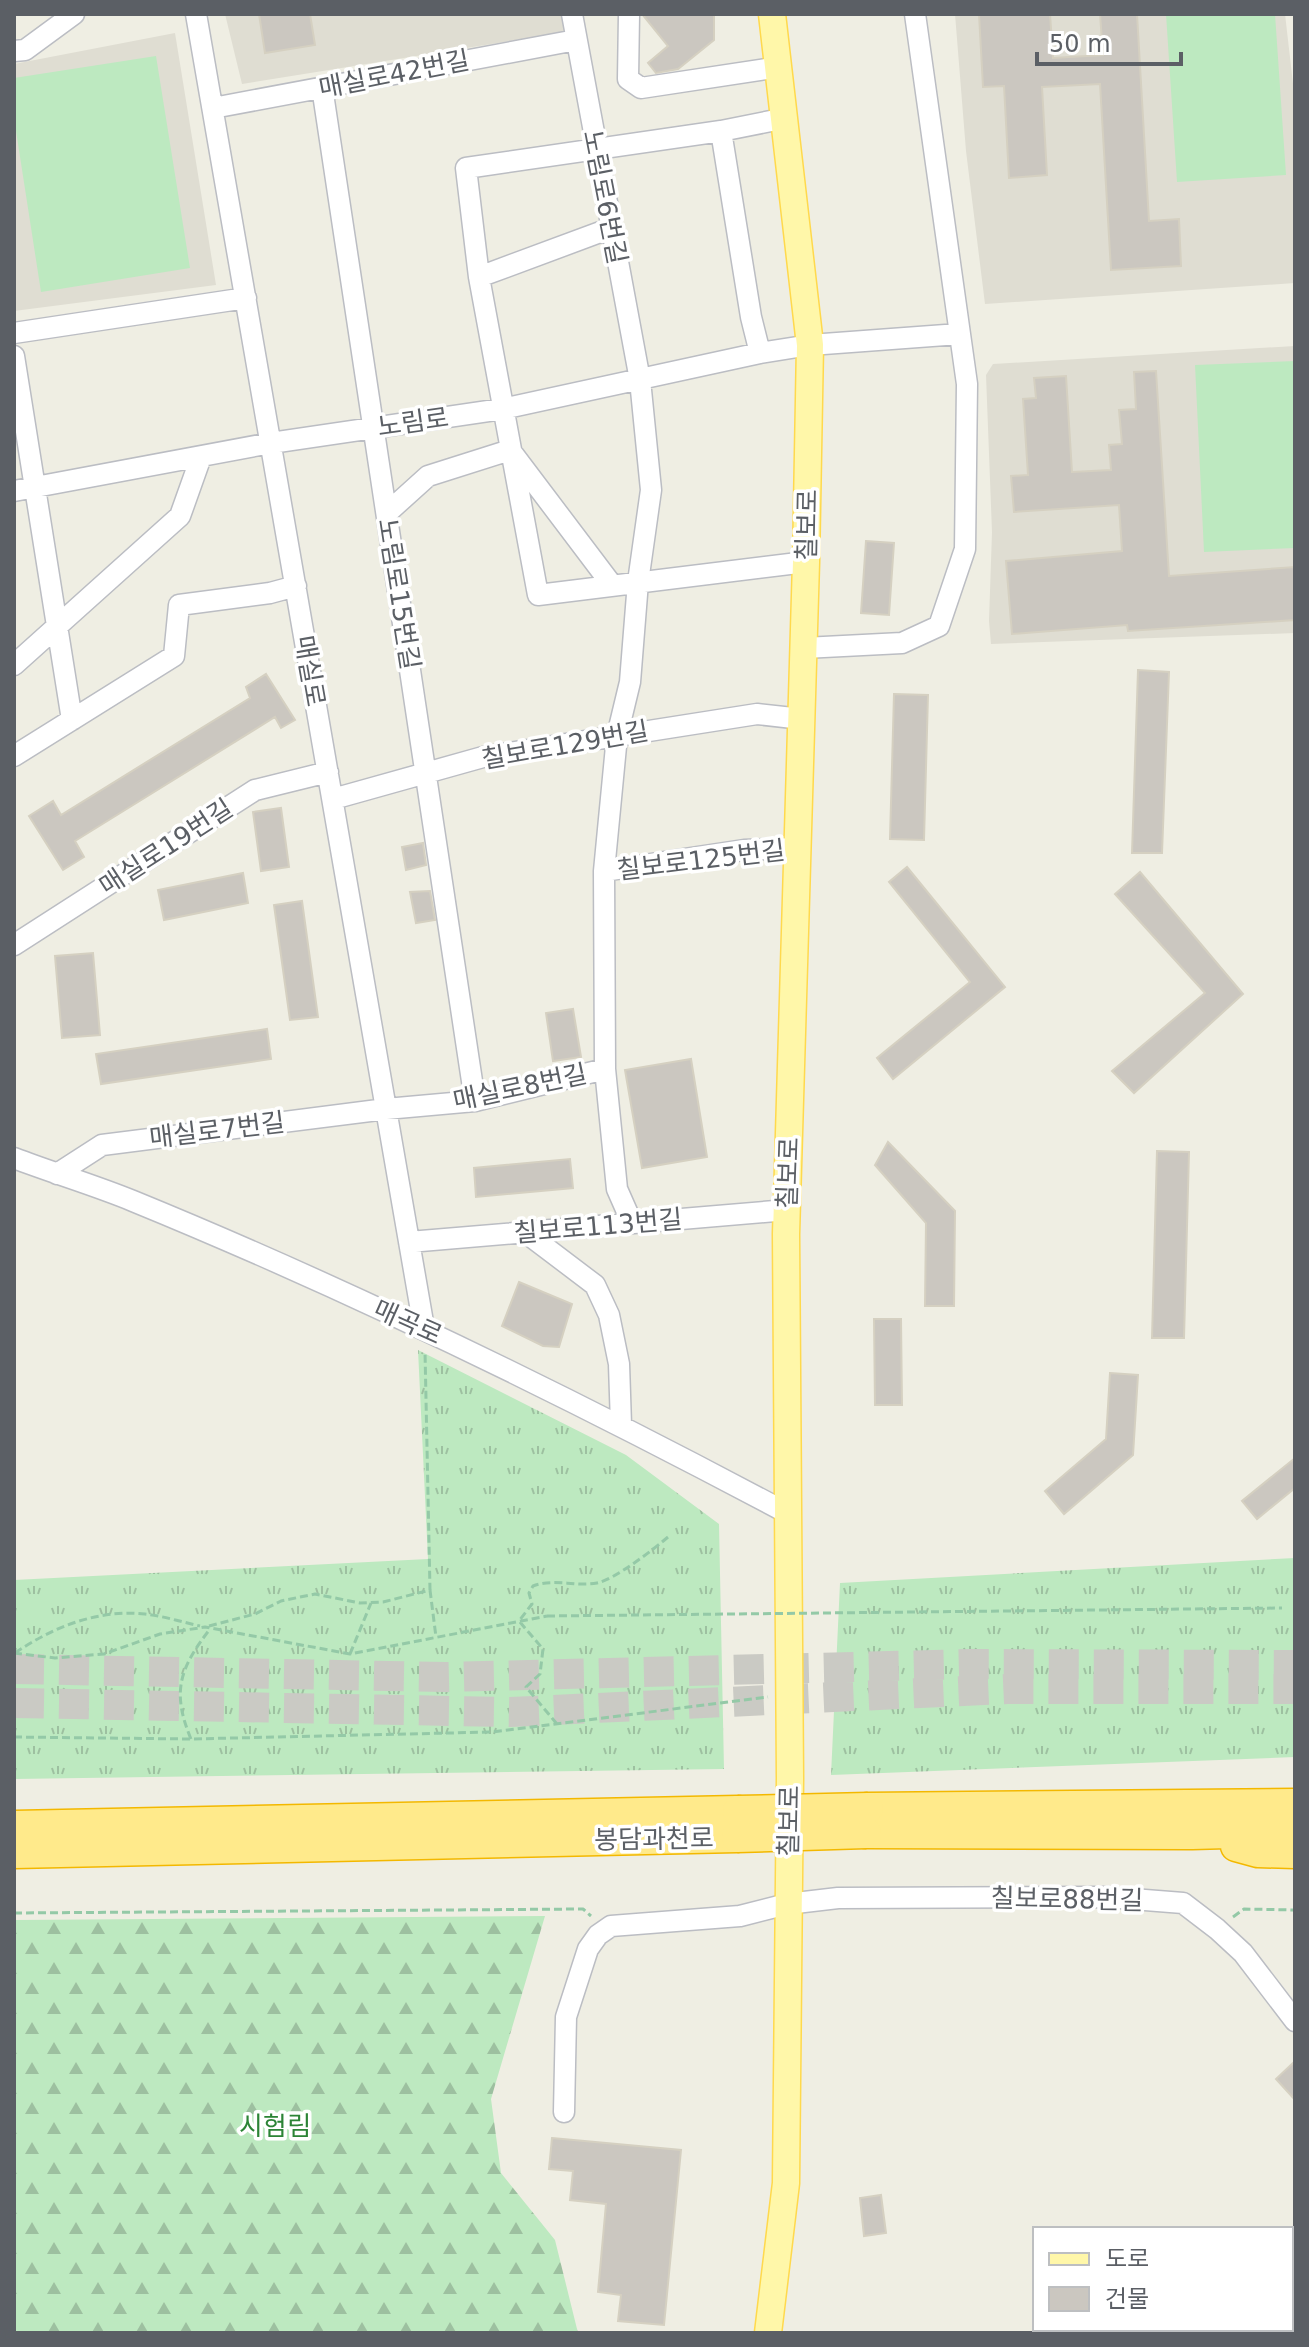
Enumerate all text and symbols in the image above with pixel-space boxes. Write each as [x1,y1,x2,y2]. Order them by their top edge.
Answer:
scale bar [1037,16,1181,66]
text: 50 m [1049,30,1111,58]
street label: 매실로42번길 [316,45,472,103]
street label: 노림로6번길 [577,127,633,267]
street label: 노림로 [375,402,451,442]
street label: 칠보로 [791,489,823,561]
street label: 노림로15번길 [372,516,426,672]
street label: 매실로 [289,633,331,709]
street label: 칠보로129번길 [479,716,651,774]
street label: 매실로19번길 [94,793,238,901]
street label: 칠보로125번길 [615,835,787,885]
street label: 매실로8번길 [450,1058,590,1116]
street label: 매실로7번길 [148,1107,286,1153]
street label: 칠보로 [772,1137,804,1209]
street label: 칠보로113번길 [512,1204,684,1248]
street label: 매곡로 [369,1294,447,1350]
street label: 칠보로 [773,1785,805,1857]
street label: 봉담과천로 [594,1823,714,1855]
street label: 칠보로88번길 [990,1883,1144,1915]
park label: 시험림 [239,2111,311,2141]
legend [1033,2227,1293,2331]
text: 도로 [1105,2245,1149,2273]
text: 건물 [1105,2285,1149,2313]

